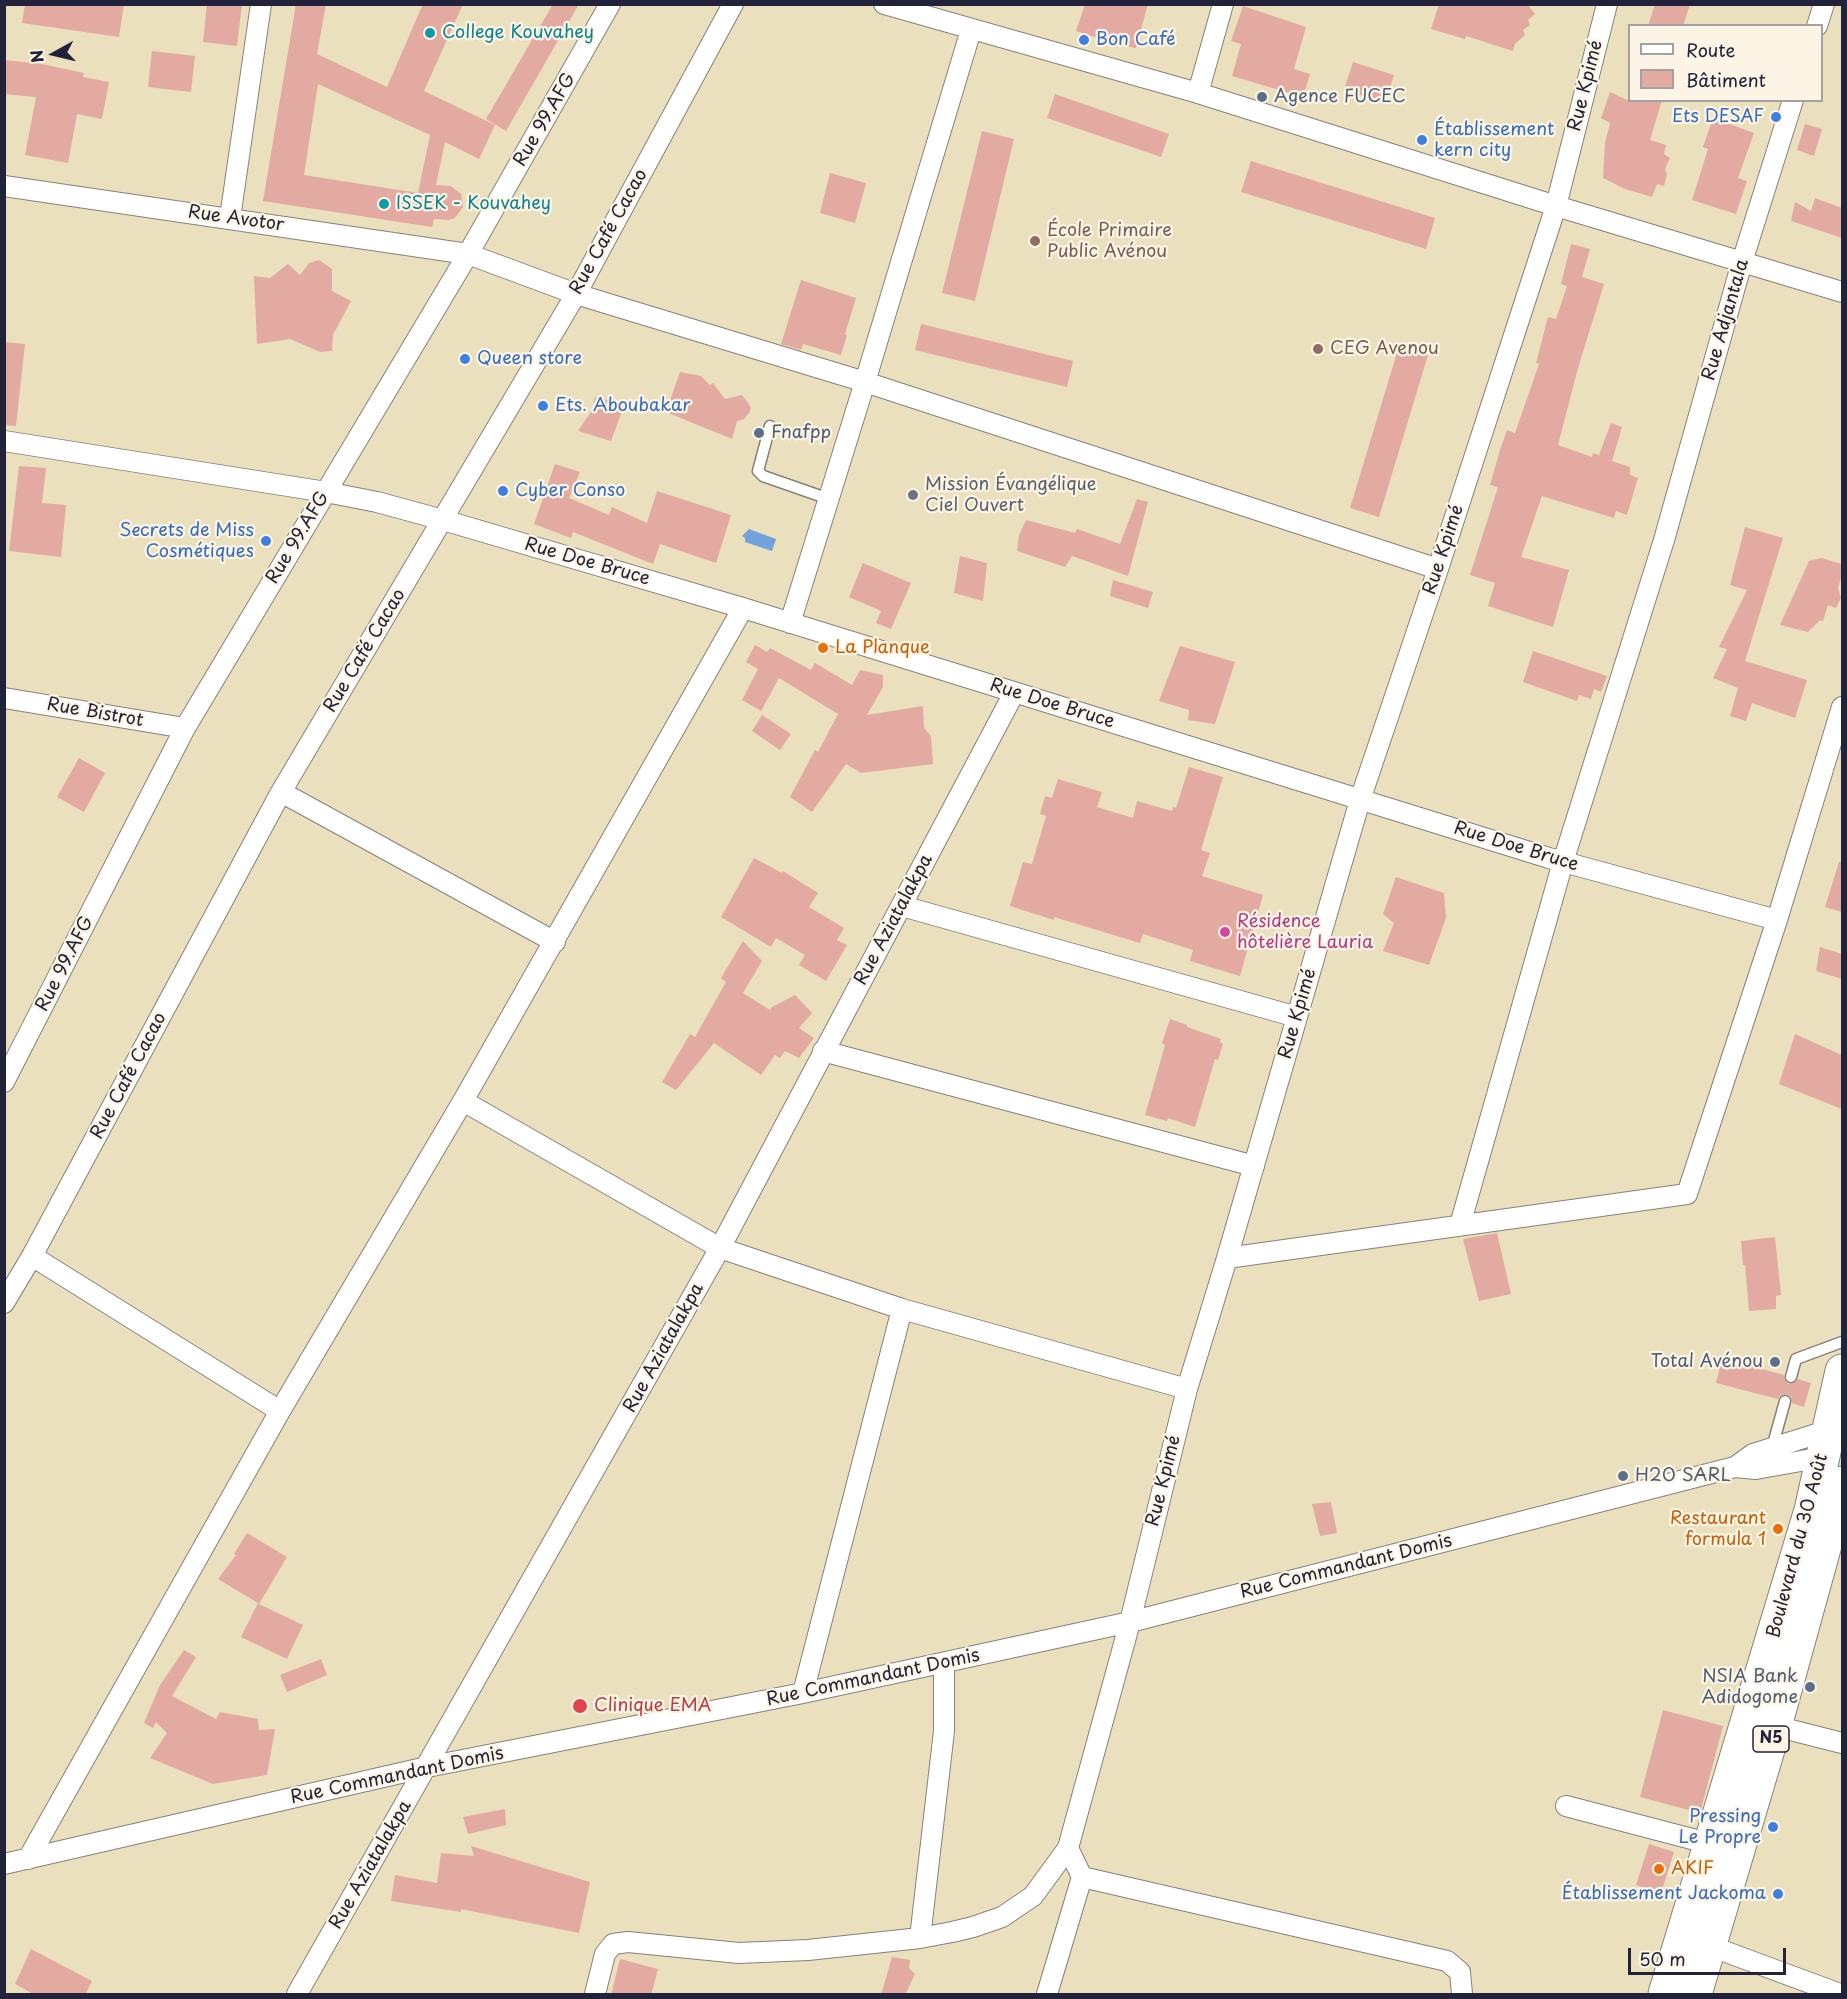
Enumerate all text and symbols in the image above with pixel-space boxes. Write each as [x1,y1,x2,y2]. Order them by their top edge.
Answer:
place label: College Kouvahey [442,22,594,44]
north arrow [24,24,84,84]
legend [1628,24,1823,102]
marker: College Kouvahey [423,26,437,40]
place label: Bon Café [1096,29,1176,51]
marker: Bon Café [1077,33,1091,47]
text: Route [1686,36,1735,63]
street label: Rue Kpimé [1564,38,1608,134]
text: N [23,49,49,64]
text: Bâtiment [1686,66,1766,93]
street label: Rue 99.AFG [510,70,580,170]
place label: Agence FUCEC [1274,86,1406,108]
marker: Agence FUCEC [1255,90,1269,104]
place label: Ets DESAF [1672,106,1764,128]
marker: Ets DESAF [1769,110,1783,124]
place label: Établissement kern city [1434,119,1554,162]
marker: Établissement kern city [1415,133,1429,147]
street label: Rue Café Cacao [566,166,652,298]
place label: ISSEK - Kouvahey [396,193,551,215]
marker: ISSEK - Kouvahey [377,197,391,211]
street label: Rue Avotor [186,202,286,236]
place label: École Primaire Public Avénou [1047,220,1172,262]
marker: École Primaire Public Avénou [1028,234,1042,248]
street label: Rue Adjantala [1698,257,1754,383]
place label: CEG Avenou [1330,338,1439,360]
marker: CEG Avenou [1311,342,1325,356]
place label: Queen store [477,348,582,370]
marker: Queen store [458,352,472,366]
place label: Ets. Aboubakar [555,395,690,417]
marker: Ets. Aboubakar [536,399,550,413]
place label: Fnafpp [771,422,831,444]
marker: Fnafpp [752,426,766,440]
place label: Mission Évangélique Ciel Ouvert [925,474,1096,516]
place label: Cyber Conso [515,480,625,502]
marker: Cyber Conso [496,484,510,498]
street label: Rue 99.AFG [262,488,334,588]
marker: Mission Évangélique Ciel Ouvert [906,488,920,502]
street label: Rue Kpimé [1419,502,1469,598]
place label: Secrets de Miss Cosmétiques [119,520,254,562]
marker: Secrets de Miss Cosmétiques [259,534,273,548]
street label: Rue Doe Bruce [522,534,652,590]
street label: Rue Café Cacao [320,585,410,717]
place label: La Planque [835,637,930,659]
marker: La Planque [816,641,830,655]
street label: Rue Doe Bruce [987,675,1117,733]
street label: Rue Bistrot [45,694,145,732]
street label: Rue Doe Bruce [1451,818,1581,876]
street label: Rue Aziatalakpa [850,851,938,989]
place label: Résidence hôtelière Lauria [1237,911,1373,954]
street label: Rue 99.AFG [32,913,98,1015]
marker: Résidence hôtelière Lauria [1218,925,1232,939]
street label: Rue Kpimé [1275,966,1321,1062]
street label: Rue Café Cacao [87,1009,171,1143]
street label: Rue Aziatalakpa [619,1279,709,1417]
place label: Total Avénou [1651,1351,1763,1373]
marker: Total Avénou [1768,1355,1782,1369]
street label: Rue Kpimé [1142,1433,1186,1529]
street label: Boulevard du 30 Août [1763,1451,1833,1641]
place label: H2O SARL [1635,1465,1731,1487]
marker: H2O SARL [1616,1469,1630,1483]
place label: Restaurant formula 1 [1670,1508,1766,1550]
marker: Restaurant formula 1 [1771,1522,1785,1536]
street label: Rue Commandant Domis [1238,1530,1454,1604]
street label: Rue Commandant Domis [764,1645,982,1711]
place label: NSIA Bank Adidogome [1701,1666,1798,1708]
marker: NSIA Bank Adidogome [1803,1680,1817,1694]
place label: Clinique EMA [594,1695,711,1717]
marker: Clinique EMA [571,1697,589,1715]
road number: N5 [1753,1726,1789,1752]
street label: Rue Commandant Domis [288,1743,506,1809]
street label: Rue Aziatalakpa [325,1797,417,1933]
place label: Pressing Le Propre [1679,1806,1761,1848]
marker: Pressing Le Propre [1766,1820,1780,1834]
place label: AKIF [1671,1858,1714,1880]
marker: AKIF [1652,1862,1666,1876]
place label: Établissement Jackoma [1562,1883,1766,1905]
marker: Établissement Jackoma [1771,1887,1785,1901]
scale bar [1631,1936,1788,1974]
text: 50 m [1639,1945,1686,1972]

